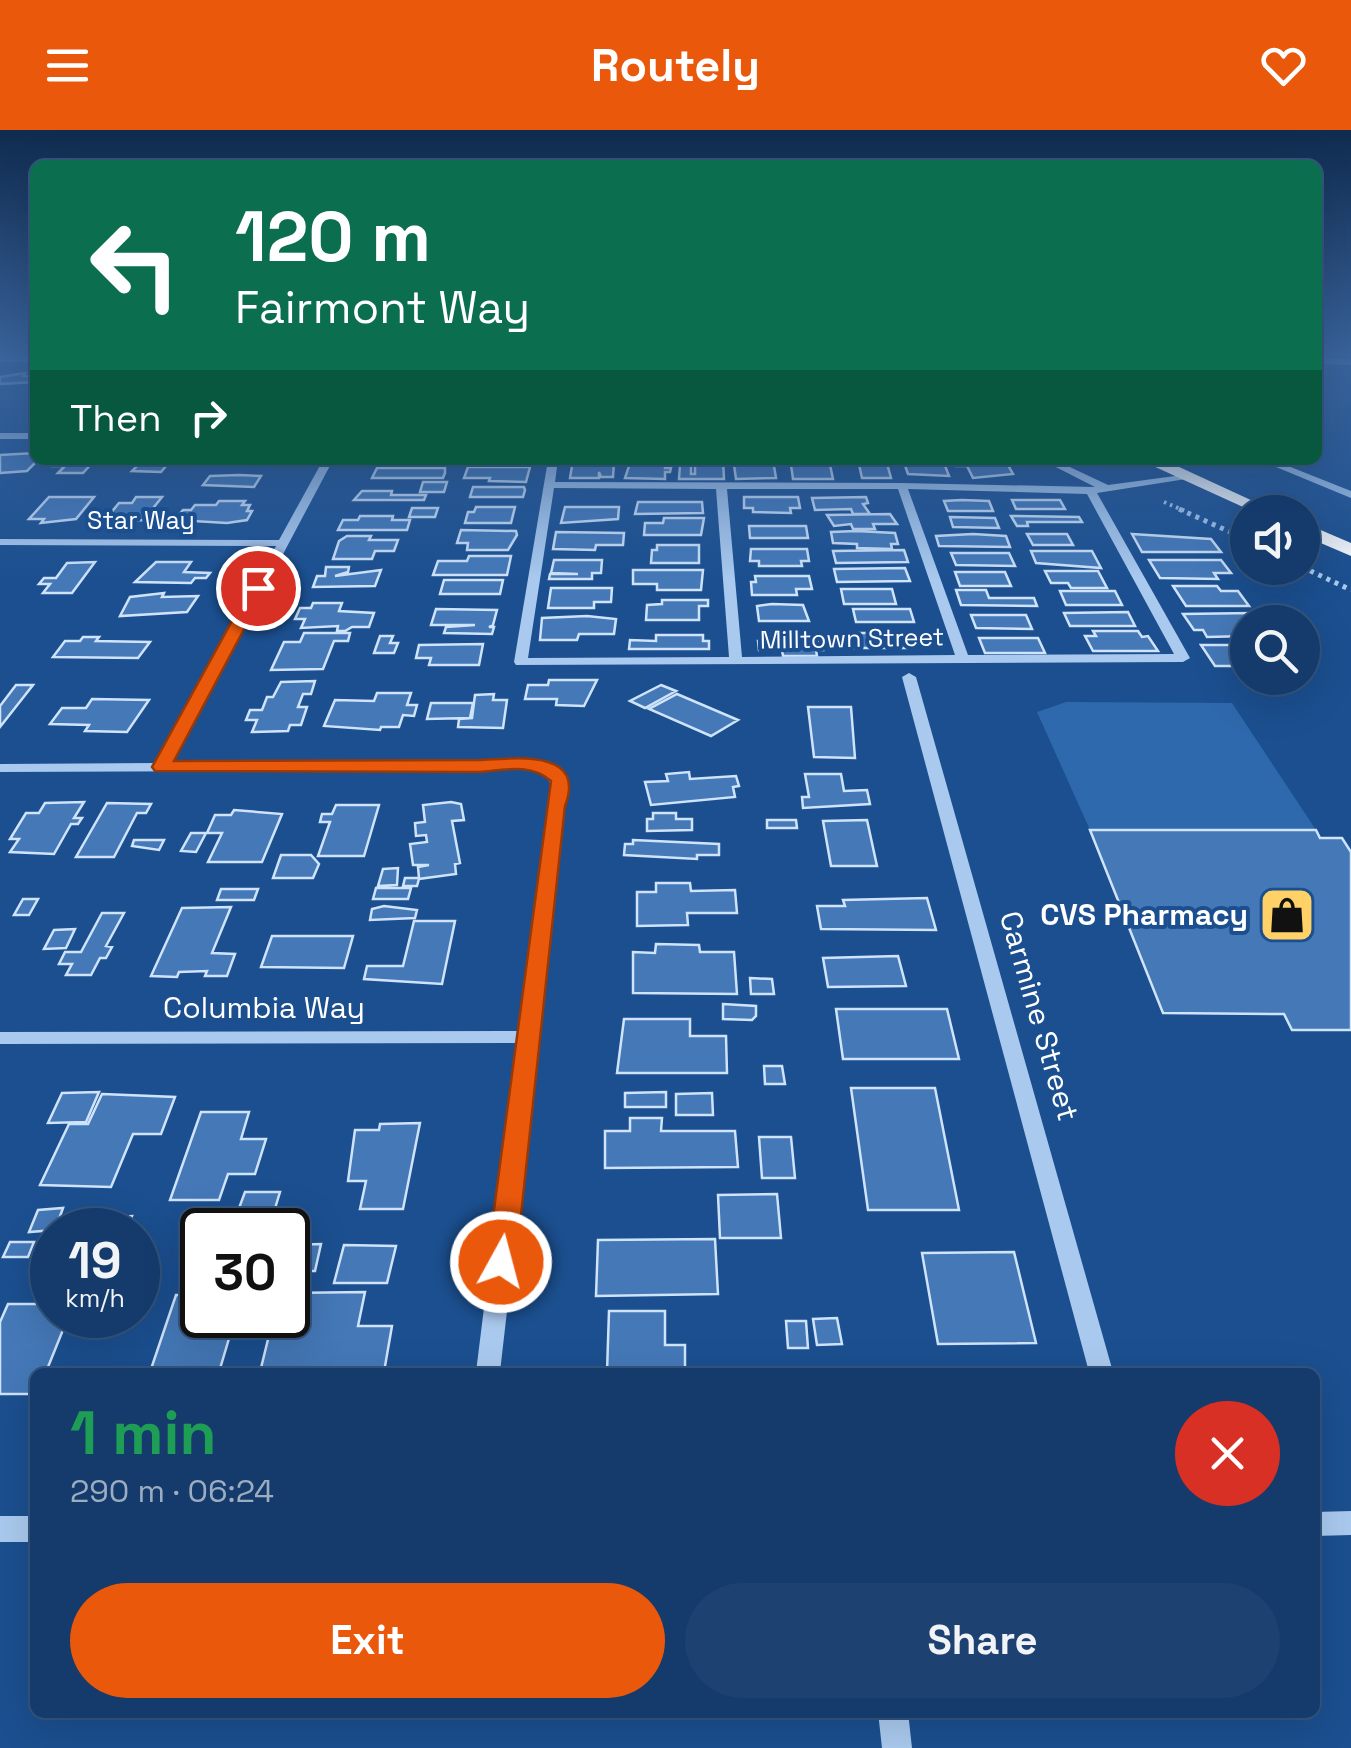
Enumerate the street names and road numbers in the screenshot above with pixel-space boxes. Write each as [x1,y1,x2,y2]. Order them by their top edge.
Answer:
street label: Star Way [87,504,195,536]
street label: Milltown Street [760,620,944,656]
street label: Carmine Street [991,906,1088,1125]
street label: Columbia Way [163,988,365,1027]

